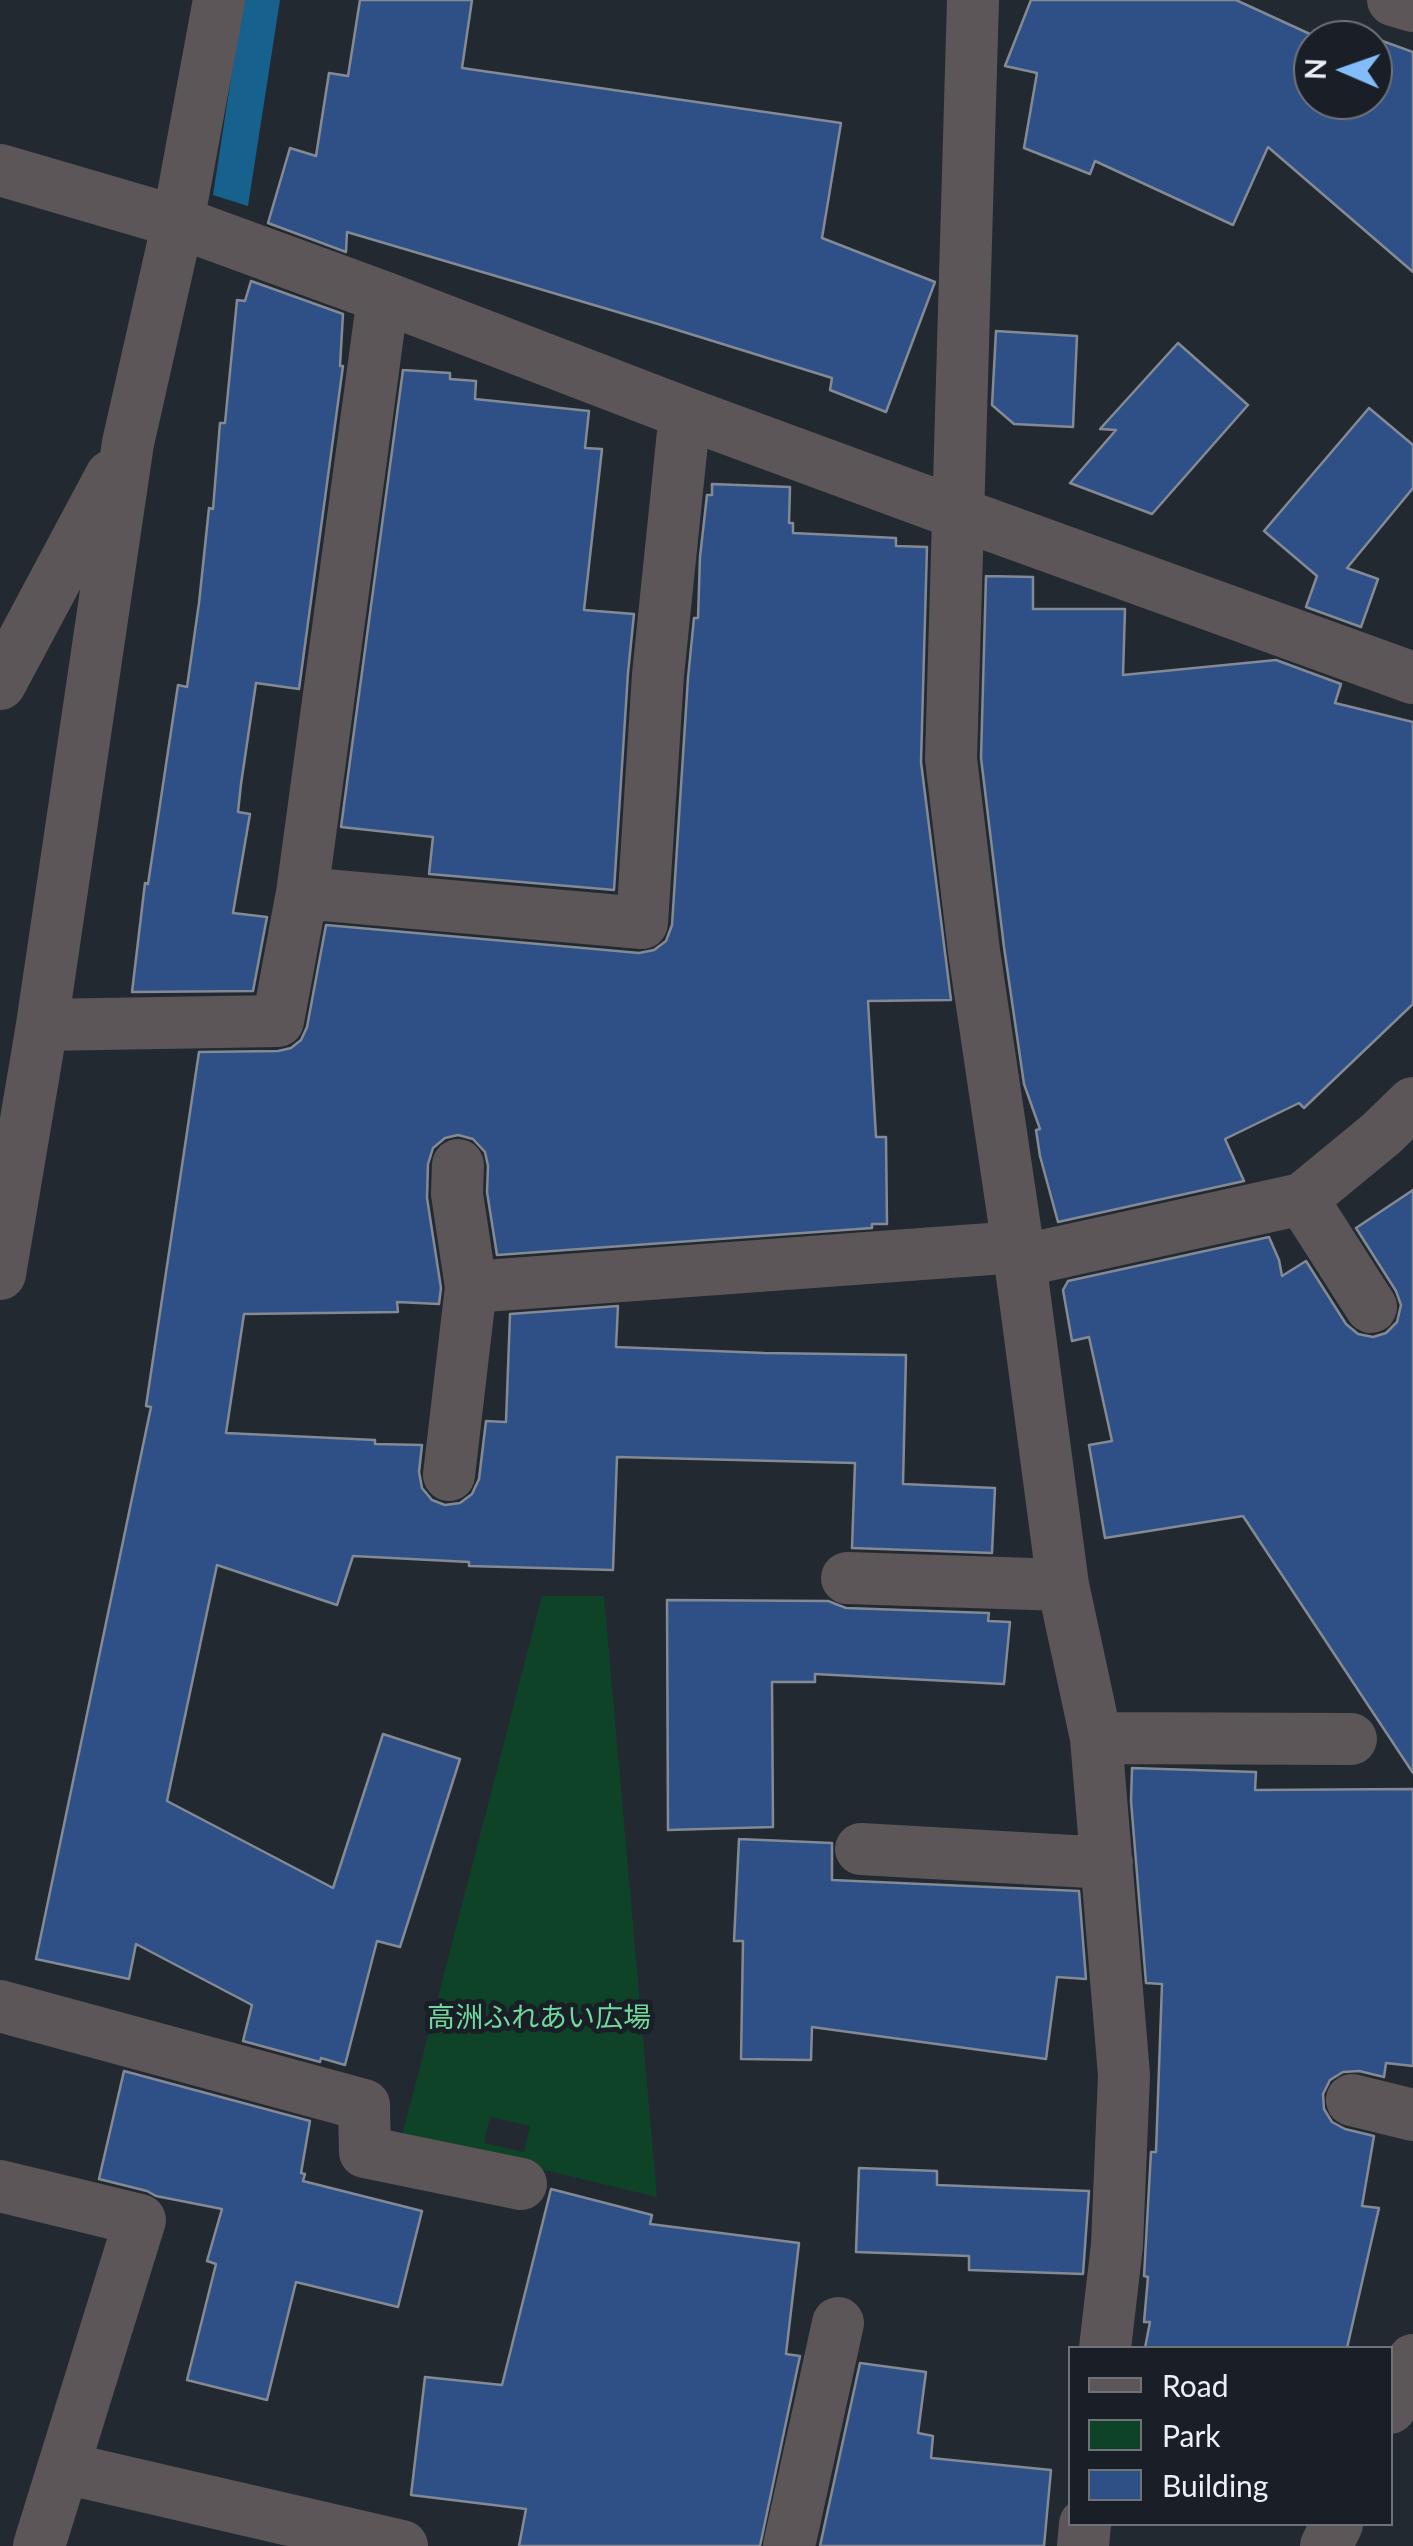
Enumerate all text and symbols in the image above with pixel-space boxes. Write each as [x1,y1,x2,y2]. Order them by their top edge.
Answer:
north arrow [1293,20,1393,120]
text: N [1298,58,1332,80]
park label: 高洲ふれあい広場 [427,2001,651,2035]
legend [1068,2346,1393,2526]
text: Road [1162,2367,1229,2403]
text: Park [1162,2417,1221,2453]
text: Building [1162,2467,1268,2503]

